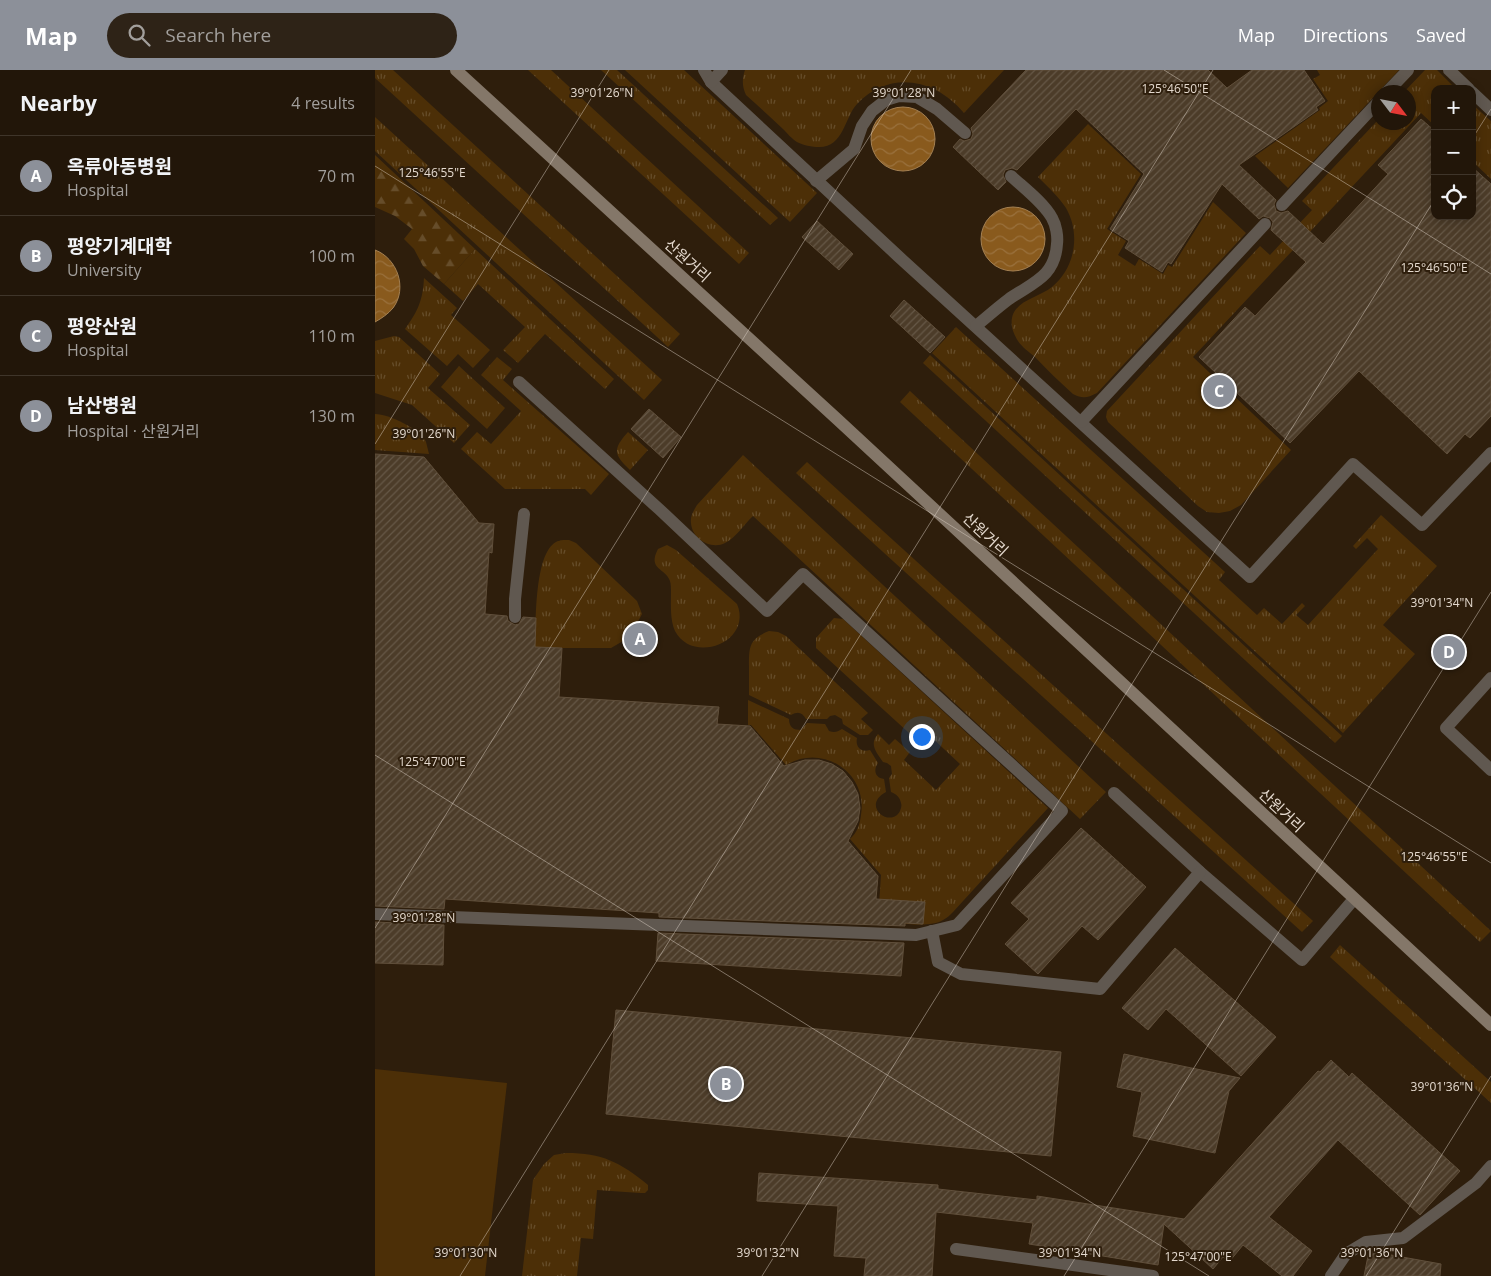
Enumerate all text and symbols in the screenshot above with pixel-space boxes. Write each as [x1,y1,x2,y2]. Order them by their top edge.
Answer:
search box [107,13,457,58]
text: Map [25,19,77,52]
icon: search [125,21,153,49]
text: Search here [165,22,271,48]
text: Map [1238,23,1275,47]
text: Directions [1303,23,1388,47]
text: Saved [1416,23,1466,47]
text: 125°46'50"E [1141,80,1209,97]
text: 39°01'26"N [571,84,633,101]
text: 39°01'28"N [873,84,935,101]
north arrow [1371,85,1416,130]
map controls [1431,85,1476,220]
button: + [1431,85,1476,130]
text: Nearby [20,89,97,117]
text: 4 results [291,92,355,114]
button: − [1431,130,1476,175]
text: 옥류아동병원 [67,153,172,179]
text: 125°46'55"E [398,164,466,181]
text: A [30,165,42,187]
text: 70 m [318,165,355,187]
button: locate [1431,175,1476,220]
text: Hospital [67,179,129,201]
text: 평양기계대학 [67,233,172,259]
street label: 산원거리 [661,234,715,286]
text: B [31,245,41,267]
text: 100 m [309,245,355,267]
text: University [67,259,141,281]
text: 125°46'50"E [1400,259,1468,276]
text: 평양산원 [67,313,137,339]
text: C [31,325,41,347]
text: 110 m [309,325,355,347]
text: Hospital [67,339,129,361]
pin: C [1203,372,1235,410]
text: 남산병원 [67,392,137,418]
text: D [30,405,42,427]
text: 130 m [309,405,355,427]
text: Hospital · 산원거리 [67,420,200,442]
text: 39°01'26"N [393,425,455,442]
street label: 산원거리 [959,508,1013,560]
text: 39°01'34"N [1411,594,1473,611]
pin: A [624,620,656,658]
pin: D [1433,633,1465,671]
your location [909,724,935,750]
text: 125°47'00"E [398,753,466,770]
street label: 산원거리 [1255,784,1309,836]
text: 125°46'55"E [1400,848,1468,865]
text: 39°01'28"N [393,909,455,926]
pin: B [710,1065,742,1103]
text: 39°01'36"N [1411,1078,1473,1095]
text: 39°01'30"N [435,1244,497,1261]
text: 39°01'32"N [737,1244,799,1261]
text: 39°01'34"N [1039,1244,1101,1261]
text: 39°01'36"N [1341,1244,1403,1261]
text: 125°47'00"E [1164,1248,1232,1265]

